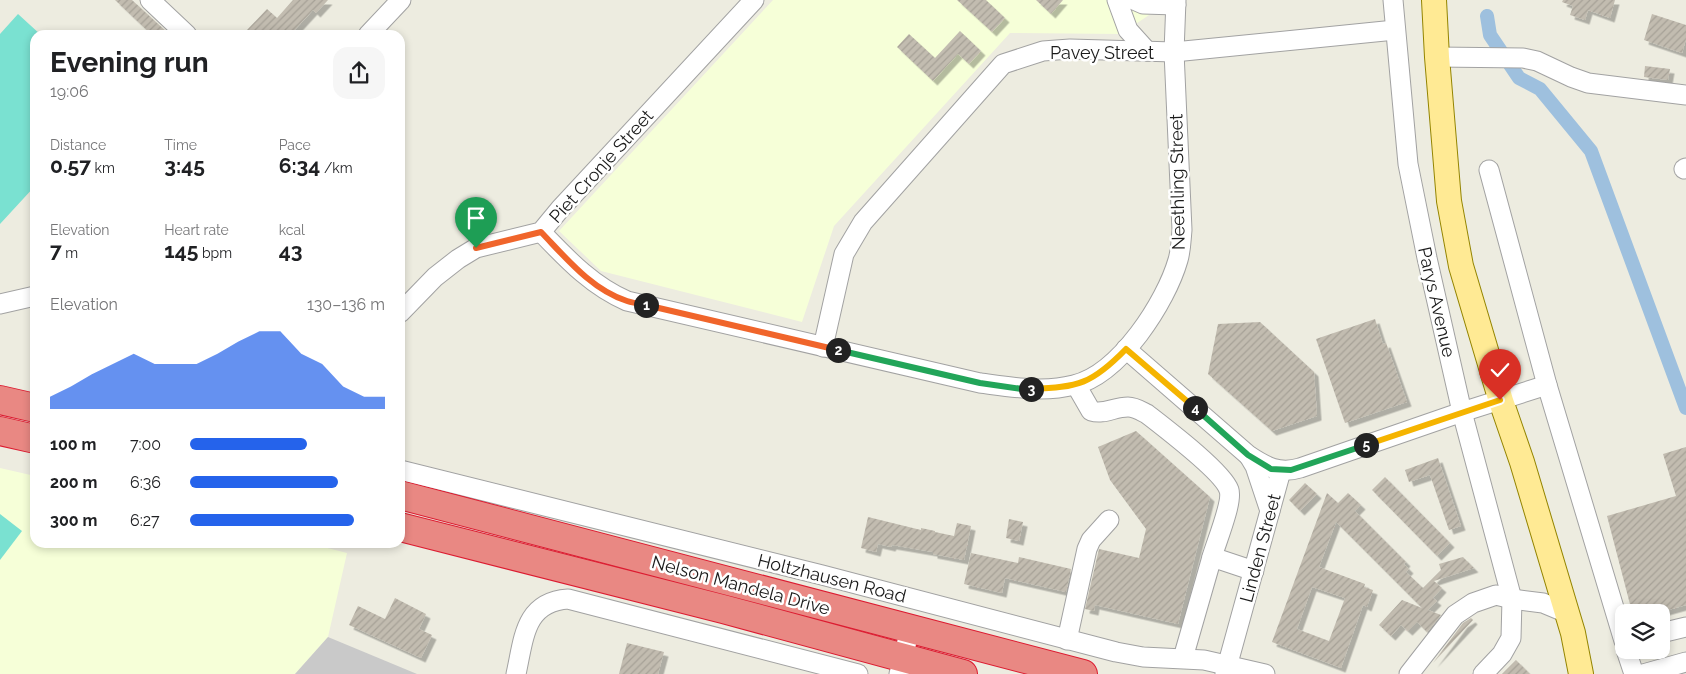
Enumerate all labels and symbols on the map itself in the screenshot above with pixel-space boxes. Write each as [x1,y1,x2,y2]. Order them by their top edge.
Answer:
street label: Pavey Street [1050,42,1154,63]
street label: Piet Cronje Street [545,105,657,227]
street label: Neethling Street [1165,114,1189,250]
pin [455,197,497,248]
street label: Parys Avenue [1414,245,1460,360]
pin: 1 [634,292,658,318]
pin: 2 [826,338,850,362]
pin [1479,349,1521,400]
pin: 3 [1018,376,1044,402]
pin: 4 [1182,396,1208,420]
pin: 5 [1354,432,1378,458]
street label: Linden Street [1235,491,1285,605]
street label: Holtzhausen Road [756,549,908,607]
street label: Nelson Mandela Drive [650,551,833,619]

